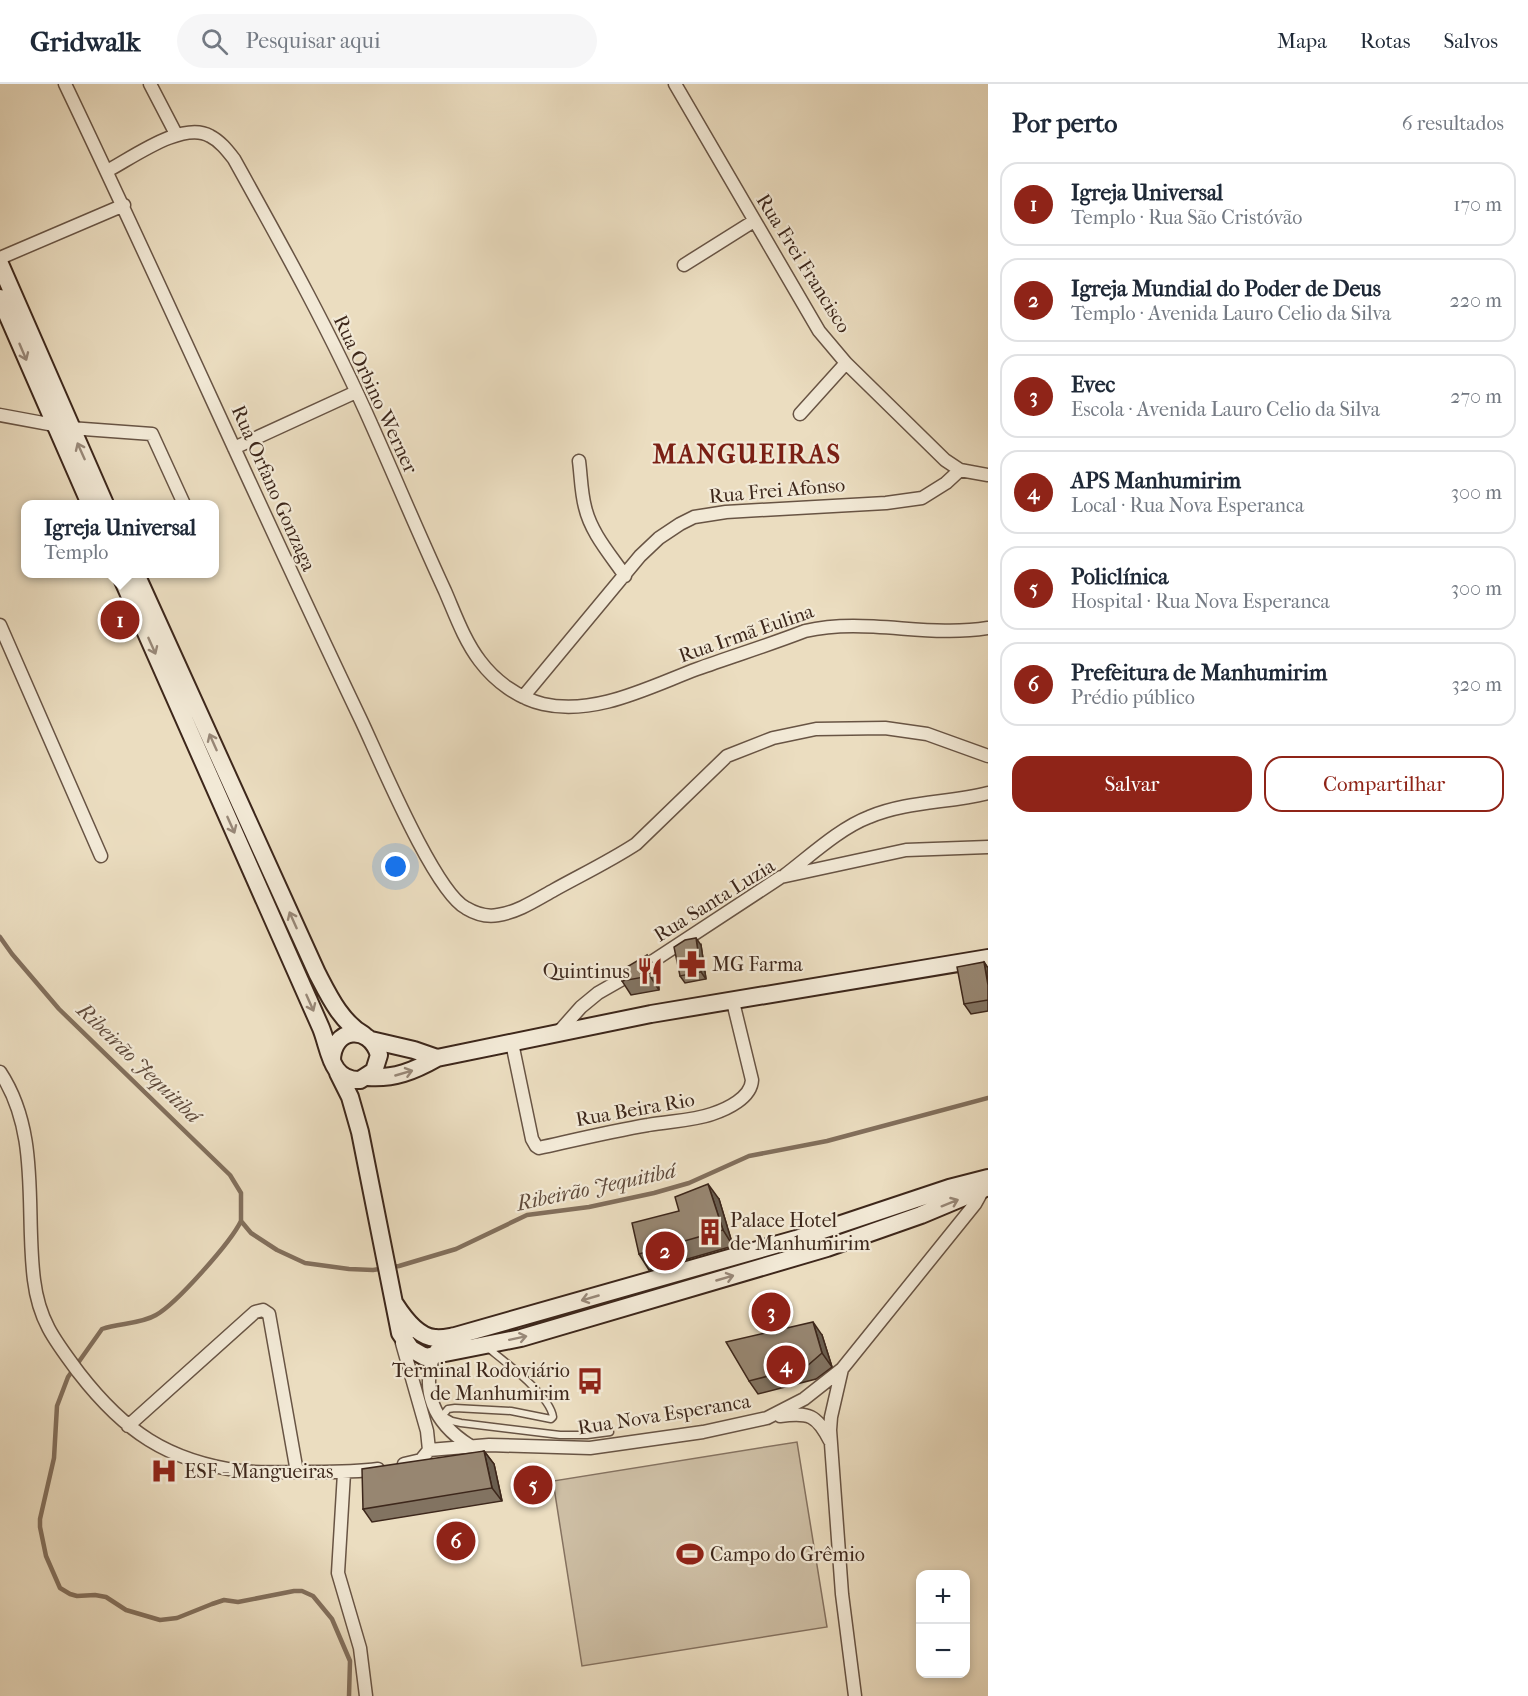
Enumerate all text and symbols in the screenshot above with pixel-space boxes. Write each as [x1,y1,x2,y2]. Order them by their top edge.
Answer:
search box [177,14,597,68]
text: Gridwalk [30,25,141,58]
icon: search [198,25,231,58]
text: Pesquisar aqui [246,28,381,54]
text: Mapa [1277,29,1327,53]
text: Rotas [1360,29,1410,53]
text: Salvos [1443,29,1498,53]
text: Por perto [1012,108,1117,139]
text: 6 resultados [1402,112,1504,135]
text: Igreja Universal [1071,180,1223,206]
street label: Rua Frei Francisco [752,190,856,337]
text: 1 [1030,193,1037,216]
text: 170 m [1453,193,1502,216]
text: Templo · Rua São Cristóvão [1071,206,1303,229]
text: Igreja Mundial do Poder de Deus [1071,276,1381,302]
text: 2 [1028,289,1039,312]
text: 220 m [1449,289,1502,312]
text: Templo · Avenida Lauro Celio da Silva [1071,302,1391,325]
street label: Rua Orbino Werner [329,311,423,478]
one-way arrow [18,342,29,360]
text: Evec [1071,372,1115,398]
text: 3 [1029,385,1038,408]
text: 270 m [1450,385,1502,408]
text: Escola · Avenida Lauro Celio da Silva [1071,398,1380,421]
street label: Rua Orfano Gonzaga [227,402,321,575]
district label: MANGUEIRAS [653,439,841,470]
one-way arrow [74,443,86,461]
text: APS Manhumirim [1071,468,1241,494]
street label: Rua Frei Afonso [708,473,846,508]
text: 4 [1028,481,1039,504]
text: 300 m [1451,481,1502,504]
text: Local · Rua Nova Esperanca [1071,494,1304,517]
popup [21,500,219,578]
text: Igreja Universal [44,515,196,541]
text: Templo [44,541,108,564]
text: Policlínica [1071,564,1168,590]
text: 5 [1029,577,1038,600]
text: 300 m [1451,577,1502,600]
text: Hospital · Rua Nova Esperanca [1071,590,1330,613]
pin: 1 [100,598,140,642]
street label: Rua Irmã Eulina [676,599,817,667]
one-way arrow [147,637,159,655]
text: Prefeitura de Manhumirim [1071,660,1327,686]
text: 6 [1028,673,1039,696]
text: 320 m [1452,673,1502,696]
text: Prédio público [1071,686,1195,709]
one-way arrow [206,733,217,751]
button: Salvar [1012,756,1252,812]
button: Compartilhar [1264,756,1504,812]
one-way arrow [226,815,237,833]
your location [381,852,410,881]
street label: Rua Santa Luzia [650,854,780,947]
one-way arrow [287,911,299,929]
pharmacy icon: MG Farma [677,949,707,979]
place label: MG Farma [712,953,804,976]
restaurant icon: Quintinus [635,956,665,986]
place label: Quintinus [543,960,630,983]
one-way arrow [305,993,316,1011]
water label: Ribeirão Jequitibá [71,997,207,1129]
one-way arrow [394,1067,413,1078]
street label: Rua Beira Rio [574,1088,696,1131]
water label: Ribeirão Jequitibá [512,1158,680,1216]
one-way arrow [940,1197,959,1208]
place label: Palace Hotel de Manhumirim [730,1209,870,1255]
building icon: Palace Hotel de Manhumirim [695,1217,725,1247]
pin: 2 [646,1228,684,1274]
one-way arrow [715,1272,734,1283]
pin: 3 [752,1290,790,1334]
one-way arrow [581,1293,600,1304]
one-way arrow [508,1332,527,1344]
pin: 4 [766,1342,806,1388]
place label: Terminal Rodoviário de Manhumirim [392,1359,570,1405]
bus stop icon: Terminal Rodoviário de Manhumirim [575,1366,605,1396]
street label: Rua Nova Esperanca [576,1389,753,1440]
hospital icon: ESF - Mangueiras [149,1456,179,1486]
place label: ESF - Mangueiras [184,1460,333,1483]
pin: 5 [514,1462,552,1508]
pin: 6 [436,1518,476,1564]
sports icon: Campo do Grêmio [675,1539,705,1569]
place label: Campo do Grêmio [710,1543,865,1566]
map controls [916,1570,970,1678]
button: + [916,1570,970,1624]
button: − [916,1624,970,1678]

